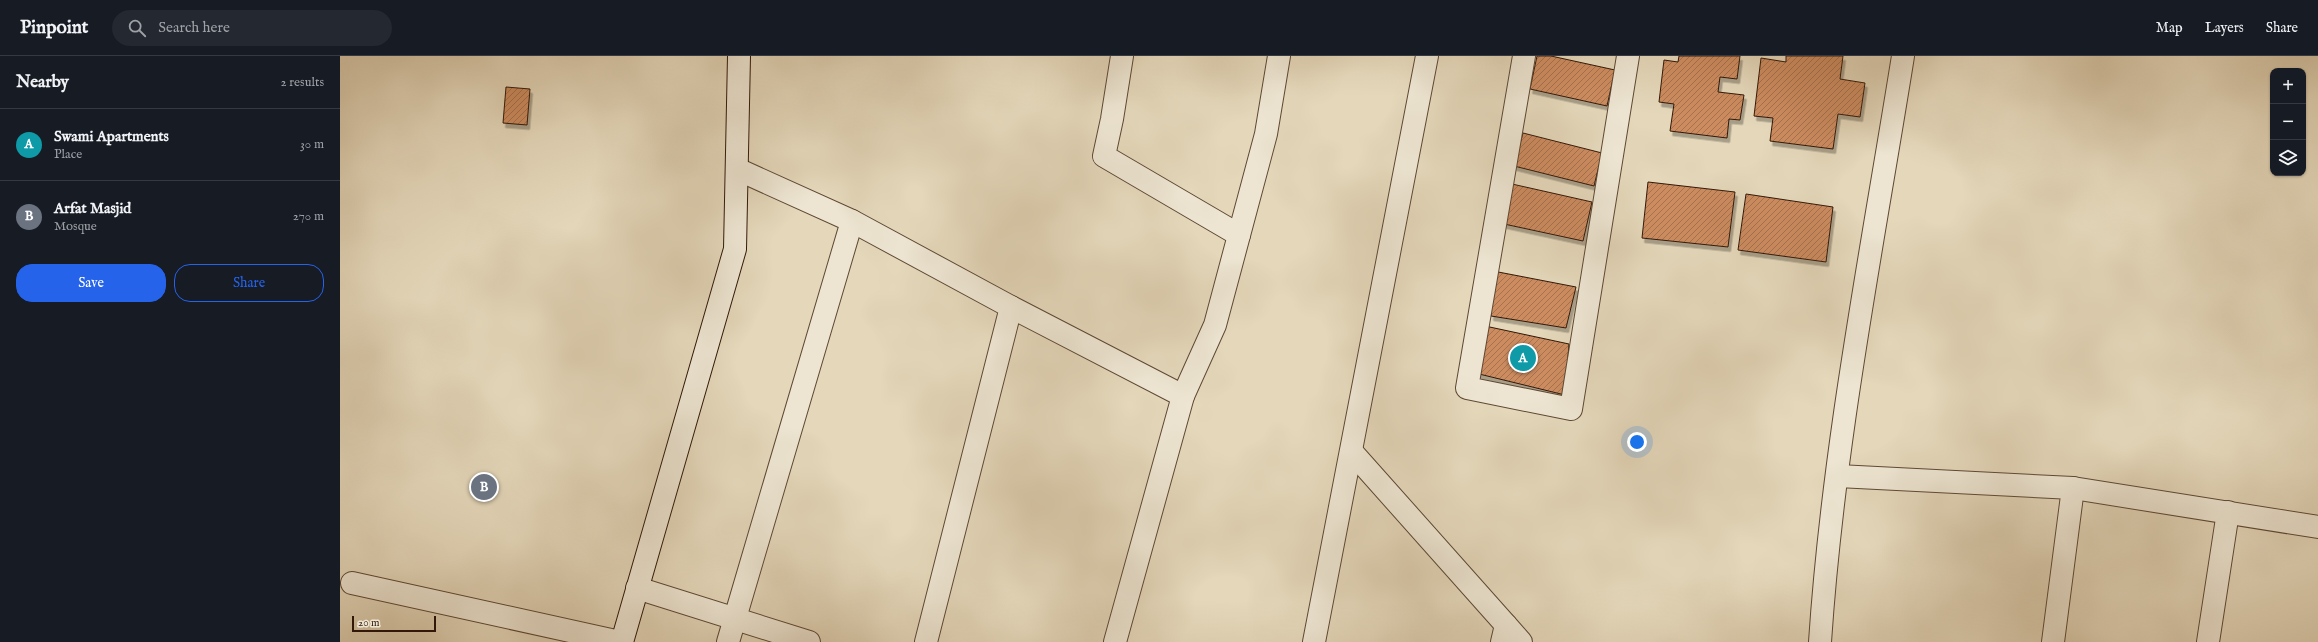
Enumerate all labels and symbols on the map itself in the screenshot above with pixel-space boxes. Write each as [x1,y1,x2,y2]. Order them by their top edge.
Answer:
pin: A [1510,343,1536,373]
your location [1627,432,1647,452]
pin: B [471,472,497,502]
scale bar [352,614,436,633]

